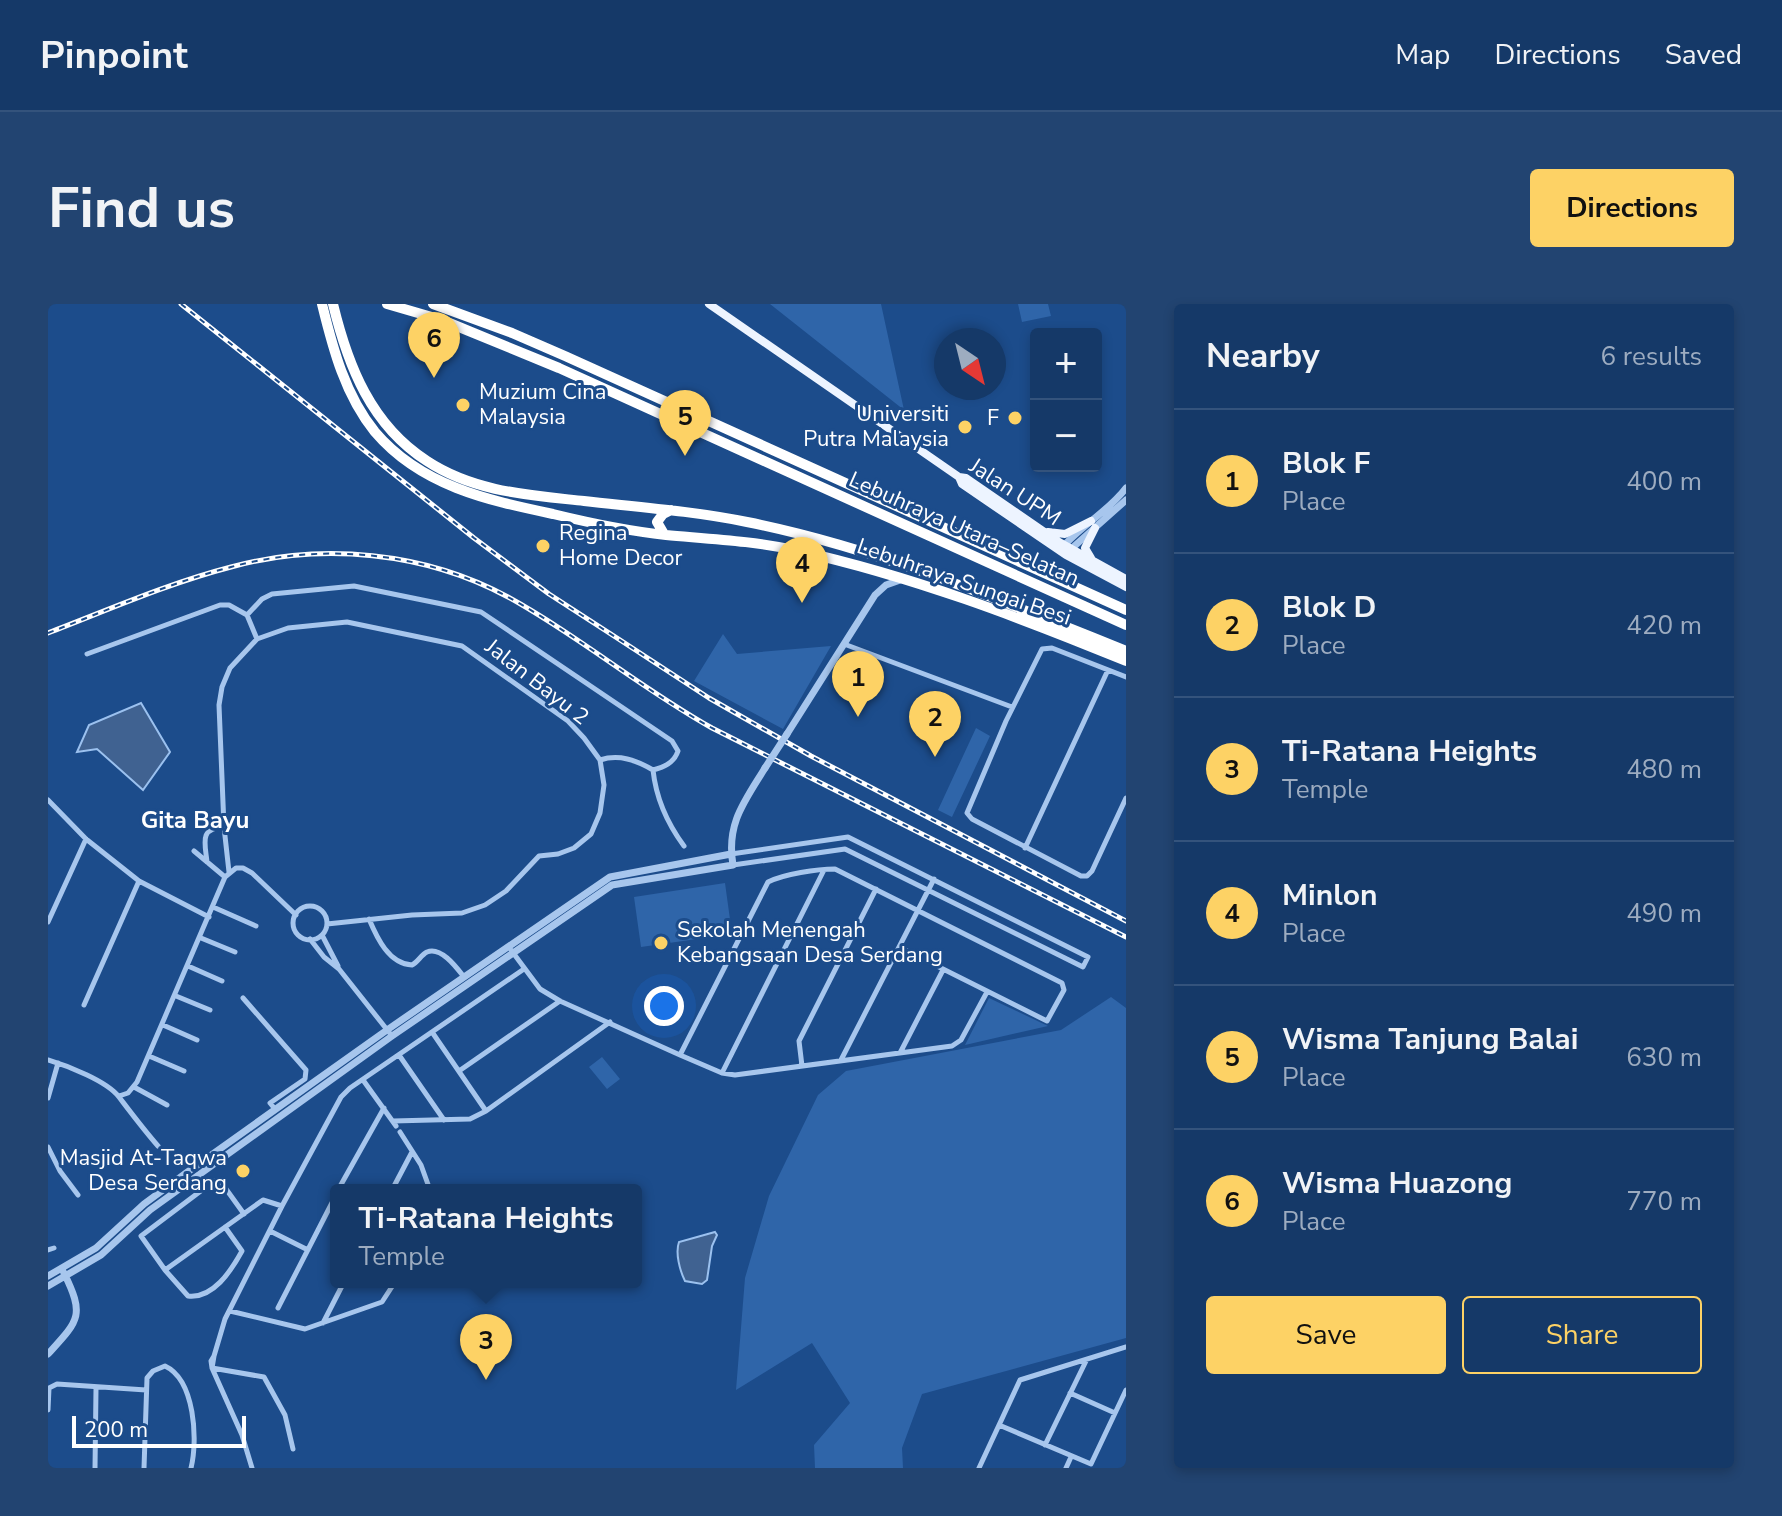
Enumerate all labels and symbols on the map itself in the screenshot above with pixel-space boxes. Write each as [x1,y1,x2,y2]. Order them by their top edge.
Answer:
pin: 6 [408,312,460,378]
north arrow [934,328,1006,400]
place label: Muzium Cina Malaysia [479,377,606,432]
pin: 5 [659,390,711,456]
marker: Muzium Cina Malaysia [454,396,472,414]
place label: Universiti Putra Malaysia [803,399,949,454]
place label: F [987,403,999,433]
marker: F [1006,409,1024,427]
marker: Universiti Putra Malaysia [956,418,974,436]
street label: Jalan UPM [962,451,1067,533]
street label: Lebuhraya Utara–Selatan [844,465,1084,593]
place label: Regina Home Decor [559,518,682,573]
street label: Lebuhraya Sungai Besi [853,531,1075,633]
marker: Regina Home Decor [534,537,552,555]
pin: 4 [776,537,828,603]
street label: Jalan Bayu 2 [478,631,595,732]
pin: 1 [832,651,884,717]
pin: 2 [909,691,961,757]
district label: Gita Bayu [141,804,249,836]
place label: Sekolah Menengah Kebangsaan Desa Serdang [677,915,943,970]
marker: Sekolah Menengah Kebangsaan Desa Serdang [652,934,670,952]
your location [644,986,684,1026]
place label: Masjid At-Taqwa Desa Serdang [60,1143,227,1198]
marker: Masjid At-Taqwa Desa Serdang [234,1162,252,1180]
pin: 3 [460,1314,512,1380]
scale bar [72,1412,246,1448]

